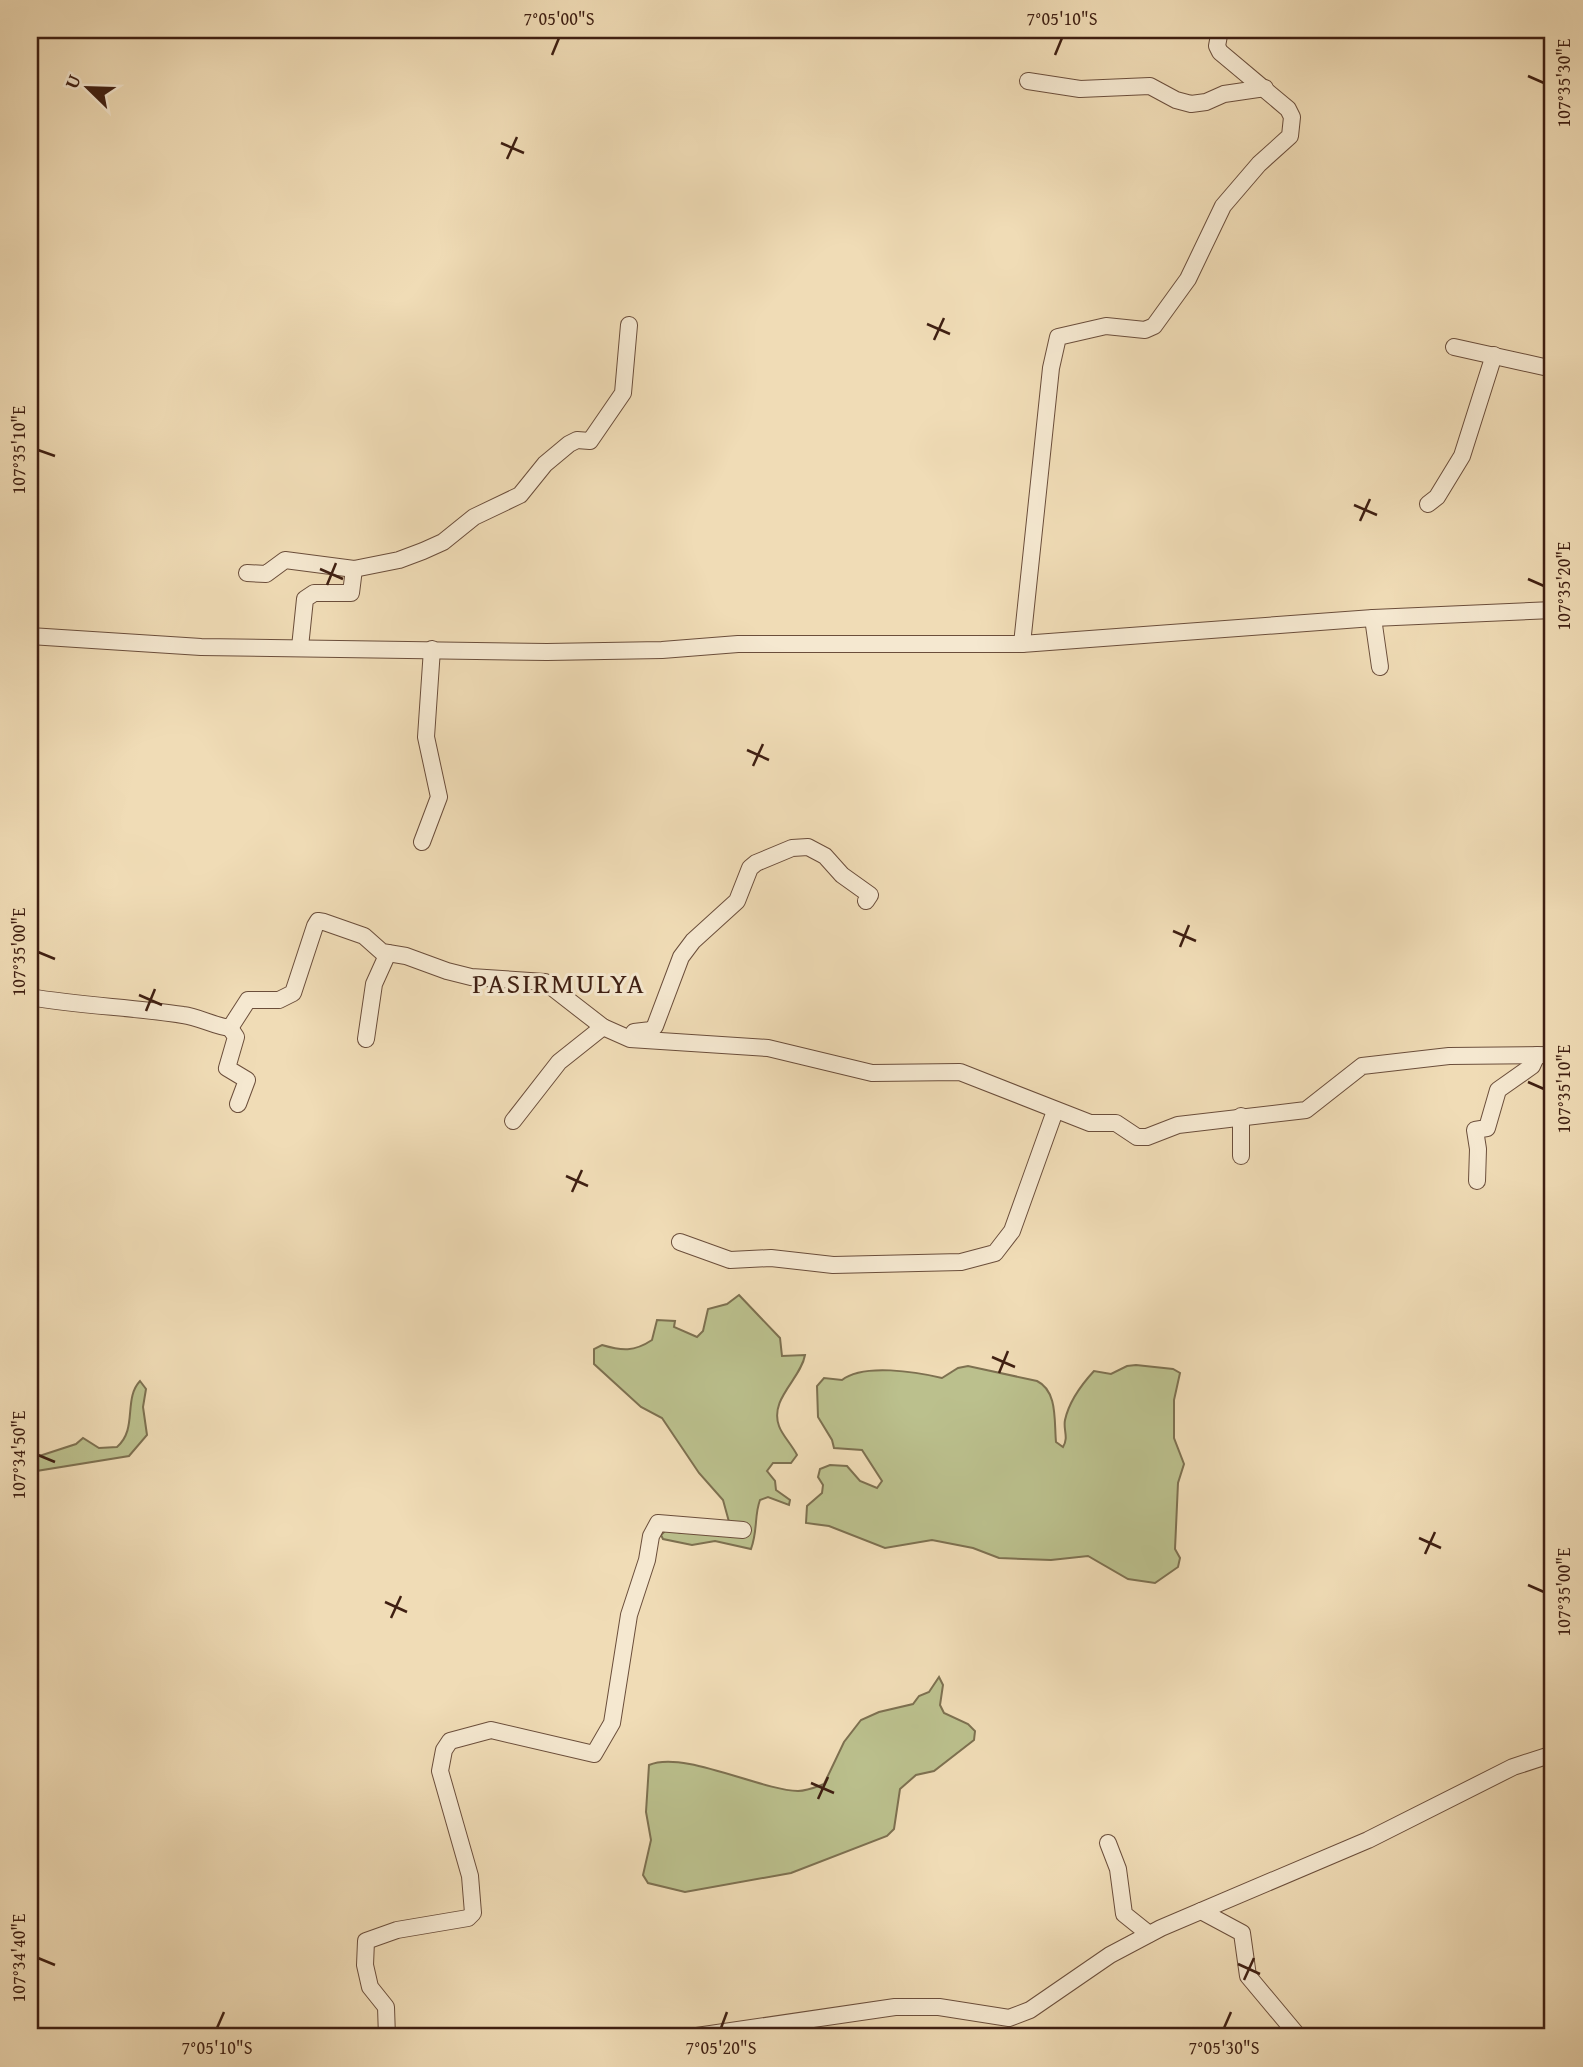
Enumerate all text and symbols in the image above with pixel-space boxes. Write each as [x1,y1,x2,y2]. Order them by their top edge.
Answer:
text: 7°05'00"S [523,5,595,32]
text: 7°05'10"S [1026,5,1098,32]
text: 107°35'30"E [1550,39,1577,127]
north arrow [52,52,122,122]
text: U [57,70,88,93]
text: 107°35'10"E [5,406,32,494]
text: 107°35'20"E [1550,542,1577,630]
text: 107°35'00"E [5,908,32,996]
district label: PASIRMULYA [472,962,646,1003]
text: 107°35'10"E [1550,1045,1577,1133]
text: 107°34'50"E [5,1411,32,1499]
text: 107°35'00"E [1550,1548,1577,1636]
text: 107°34'40"E [5,1914,32,2002]
text: 7°05'10"S [181,2034,253,2061]
text: 7°05'20"S [685,2034,757,2061]
text: 7°05'30"S [1188,2034,1260,2061]

